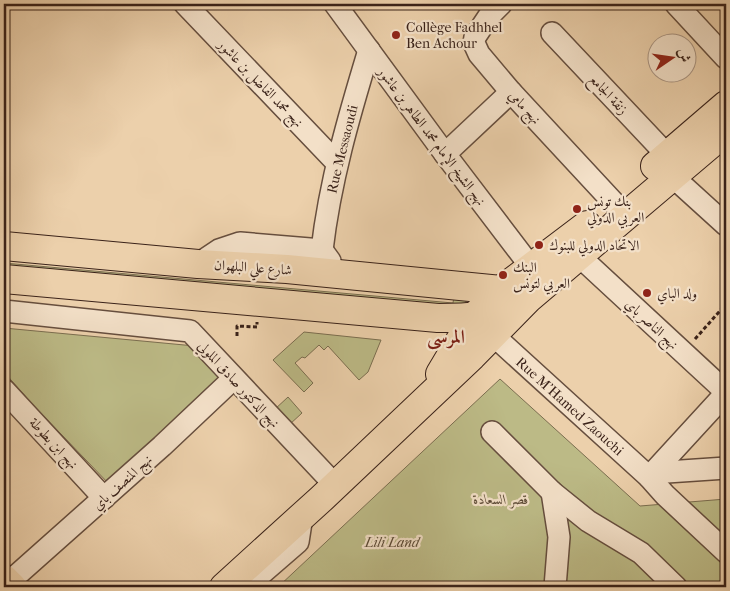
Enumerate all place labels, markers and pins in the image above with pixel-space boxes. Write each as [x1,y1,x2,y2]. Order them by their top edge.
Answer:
place label: Collège Fadhhel Ben Achour [406,19,502,52]
marker: Collège Fadhhel Ben Achour [390,29,402,41]
place label: بنك تونس العربي الدولي [587,193,644,229]
marker: بنك تونس العربي الدولي [571,203,583,215]
place label: الاتحاد الدولي للبنوك [549,237,639,257]
marker: الاتحاد الدولي للبنوك [533,239,545,251]
place label: البنك العربي لتونس [513,259,570,295]
marker: البنك العربي لتونس [497,269,509,281]
place label: ولد الباي [657,285,697,305]
marker: ولد الباي [641,287,653,299]

